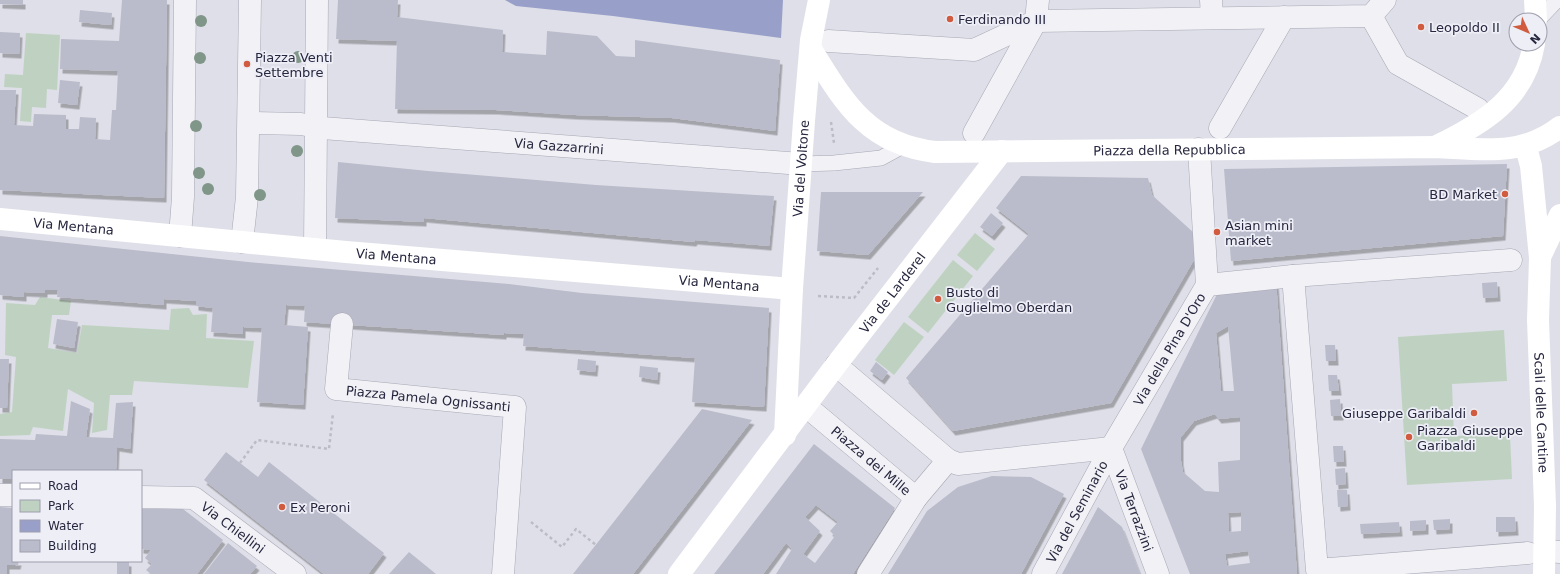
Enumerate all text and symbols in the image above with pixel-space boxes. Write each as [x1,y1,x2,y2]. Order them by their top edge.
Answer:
place label: Ferdinando III [958,12,1046,27]
north arrow [1508,12,1548,52]
marker: Ferdinando III [945,14,955,24]
place label: Leopoldo II [1429,20,1500,35]
marker: Leopoldo II [1416,22,1426,32]
text: N [1527,31,1543,46]
place label: Piazza Venti Settembre [255,50,333,80]
marker: Piazza Venti Settembre [242,59,252,69]
street label: Via del Voltone [790,120,812,218]
street label: Via Gazzarrini [513,135,604,157]
street label: Piazza della Repubblica [1093,142,1246,158]
place label: BD Market [1429,187,1497,202]
marker: BD Market [1500,189,1510,199]
street label: Via Mentana [33,215,115,238]
place label: Asian mini market [1225,218,1293,248]
marker: Asian mini market [1212,227,1222,237]
street label: Via Mentana [355,246,437,267]
street label: Via de Larderel [857,250,929,336]
street label: Via Mentana [678,273,760,294]
place label: Busto di Guglielmo Oberdan [946,285,1072,315]
street label: Via della Pina D'Oro [1131,290,1209,408]
marker: Busto di Guglielmo Oberdan [933,294,943,304]
street label: Scali delle Cantine [1531,352,1551,473]
street label: Piazza Pamela Ognissanti [345,383,511,415]
place label: Giuseppe Garibaldi [1342,406,1466,421]
marker: Giuseppe Garibaldi [1469,408,1479,418]
street label: Piazza dei Mille [828,423,914,498]
place label: Piazza Giuseppe Garibaldi [1417,423,1523,453]
marker: Piazza Giuseppe Garibaldi [1404,432,1414,442]
street label: Via del Seminario [1043,458,1111,566]
street label: Via Terrazzini [1112,468,1156,554]
legend [12,470,142,562]
text: Road [48,479,78,493]
text: Park [48,499,74,513]
street label: Via Chiellini [198,499,268,557]
place label: Ex Peroni [290,500,350,515]
marker: Ex Peroni [277,502,287,512]
text: Water [48,519,84,533]
text: Building [48,539,97,553]

